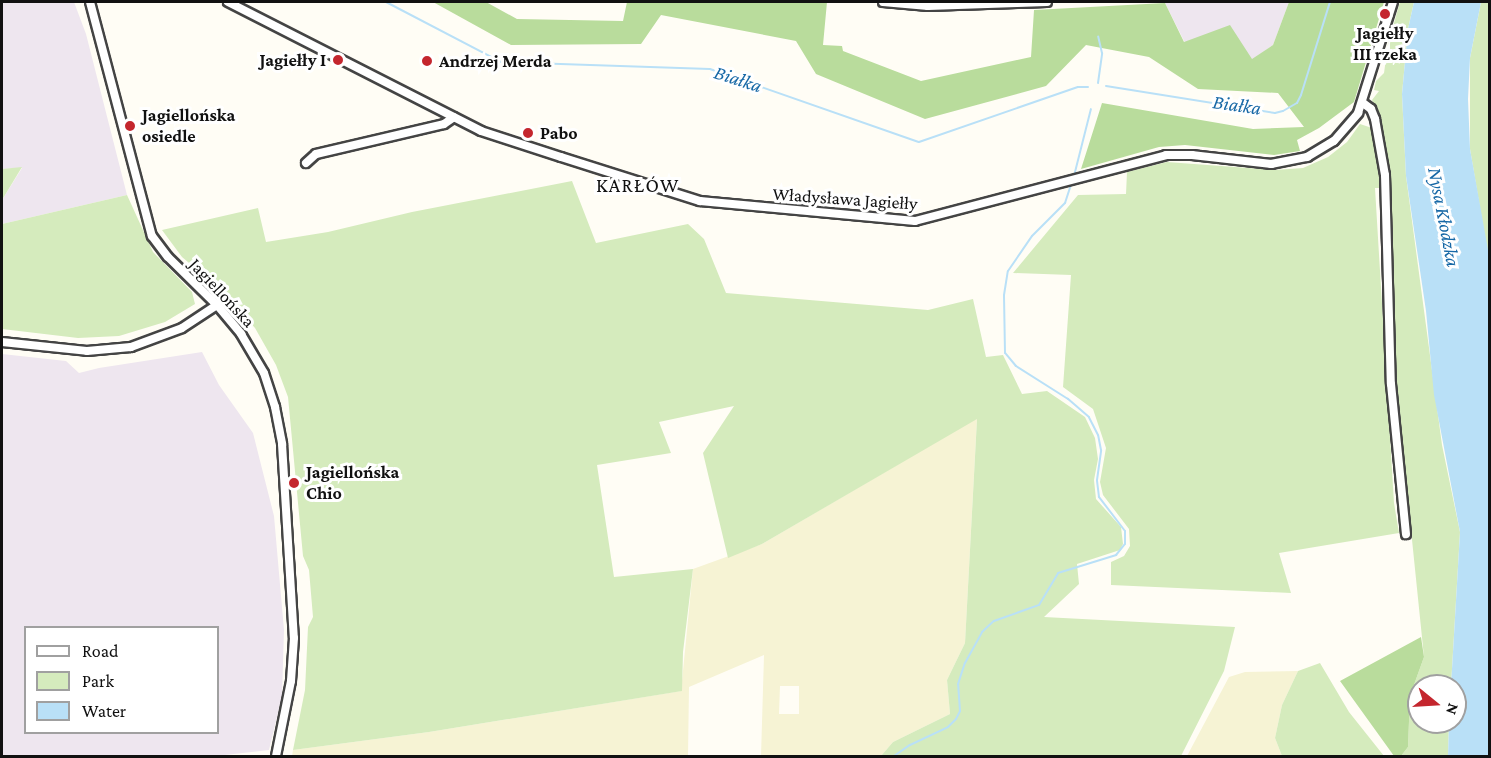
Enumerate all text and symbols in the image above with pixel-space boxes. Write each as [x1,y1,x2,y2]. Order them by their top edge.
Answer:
marker: Jagiełły III rzeka [1378,7,1392,21]
place label: Jagiełły III rzeka [1353,23,1417,66]
place label: Jagiełły I [259,49,326,71]
place label: Andrzej Merda [439,50,552,72]
marker: Jagiełły I [331,53,345,67]
marker: Andrzej Merda [420,54,434,68]
water label: Białka [711,60,765,98]
water label: Białka [1211,90,1263,120]
place label: Jagiellońska osiedle [142,105,235,148]
marker: Jagiellońska osiedle [123,119,137,133]
place label: Pabo [540,122,578,144]
marker: Pabo [521,126,535,140]
water label: Nysa Kłodzka [1423,165,1465,269]
district label: KARŁÓW [596,173,680,197]
street label: Władysława Jagiełły [772,183,918,215]
street label: Jagiellońska [184,254,260,332]
place label: Jagiellońska Chio [306,462,399,504]
marker: Jagiellońska Chio [287,476,301,490]
legend [24,626,219,734]
text: Road [82,641,119,661]
text: Park [82,671,114,691]
north arrow [1407,674,1467,734]
text: Water [82,701,126,721]
text: N [1443,701,1462,717]

